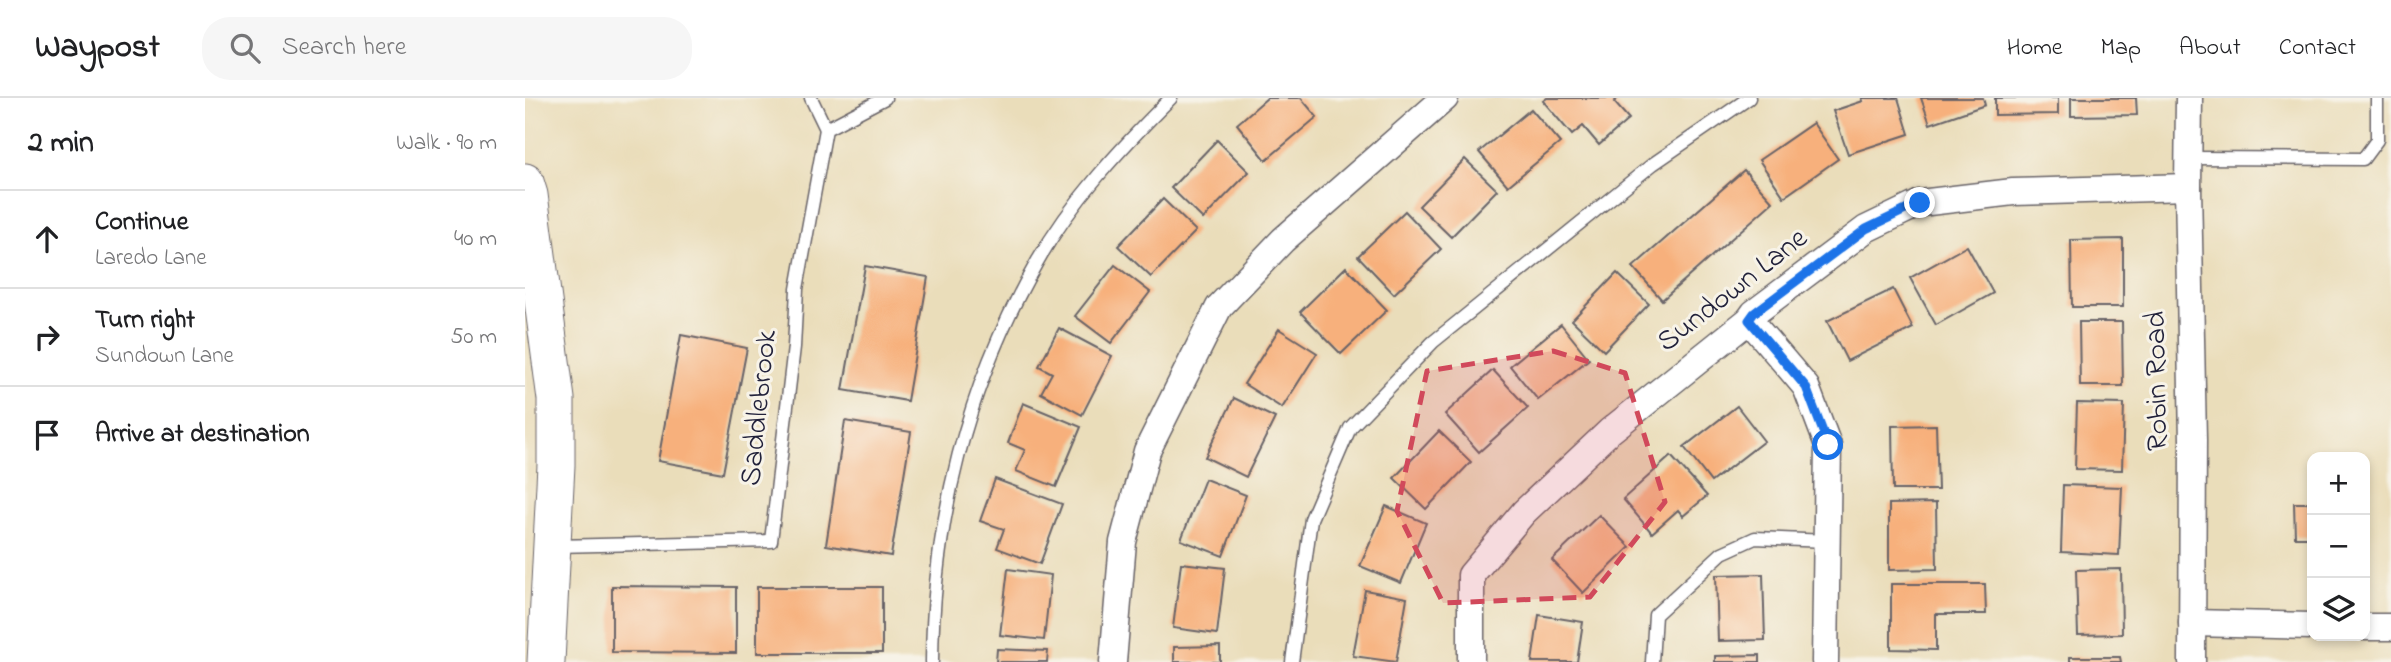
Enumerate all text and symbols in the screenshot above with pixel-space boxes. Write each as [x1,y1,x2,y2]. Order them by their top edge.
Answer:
search box [202,17,692,80]
text: Waypost [35,24,160,72]
icon: search [226,29,264,67]
text: Search here [282,29,406,67]
text: Home [2007,31,2063,66]
text: Map [2101,31,2141,66]
text: About [2179,31,2241,66]
text: Contact [2279,31,2356,66]
text: 2 min [28,122,94,166]
text: Walk · 90 m [396,127,497,160]
route end [1904,187,1935,218]
text: Continue [95,204,188,242]
street label: Sundown Lane [1648,218,1818,364]
icon: ahead [28,220,66,258]
text: 40 m [454,223,497,256]
text: Laredo Lane [95,242,207,275]
text: Turn right [95,302,195,340]
street label: Robin Road [2135,310,2181,451]
icon: right [28,318,66,356]
text: 50 m [450,321,497,354]
street label: Saddlebrook [730,327,790,488]
text: Sundown Lane [95,340,234,373]
icon: arrive [28,416,66,454]
text: Arrive at destination [95,416,310,454]
route start [1812,429,1843,460]
map controls [2307,452,2370,641]
button: + [2307,452,2370,515]
button: − [2307,515,2370,578]
button: layers [2307,578,2370,641]

